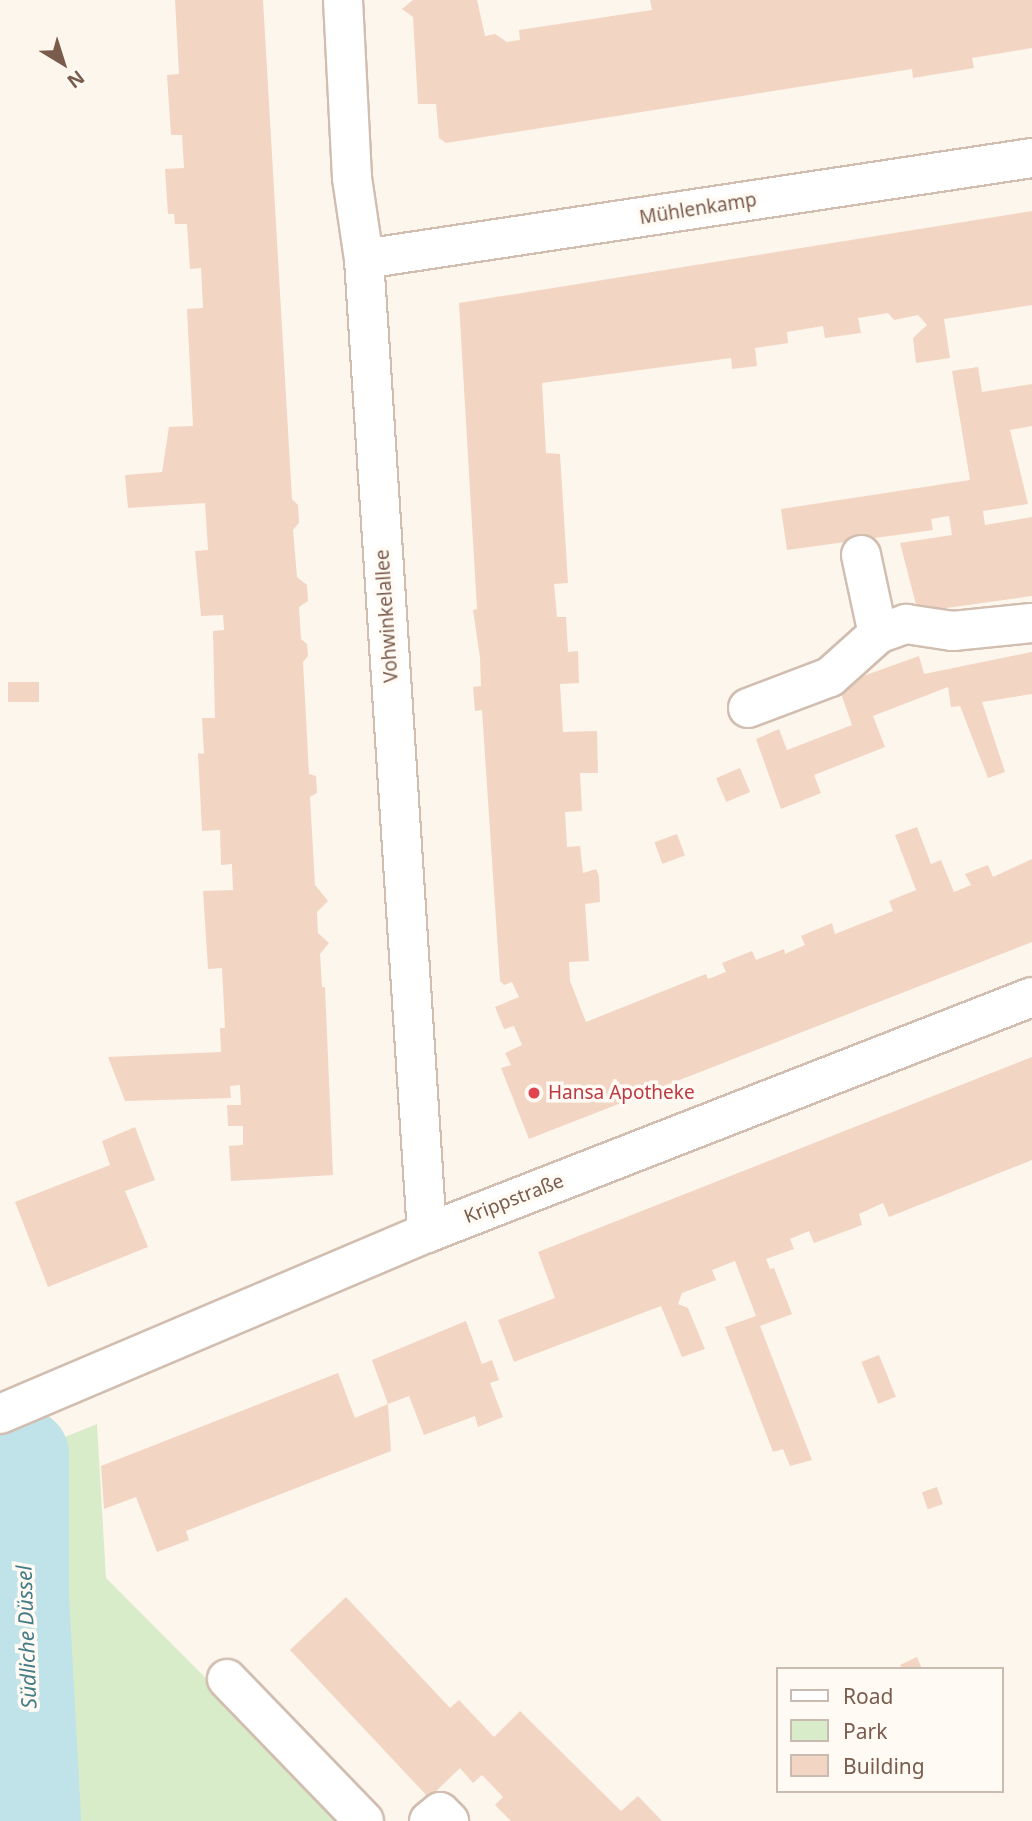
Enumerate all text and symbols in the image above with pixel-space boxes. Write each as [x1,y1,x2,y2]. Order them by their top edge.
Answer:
north arrow [28,28,98,98]
text: N [62,65,90,95]
street label: Mühlenkamp [638,188,758,230]
street label: Vohwinkelallee [371,549,403,683]
place label: Hansa Apotheke [548,1082,695,1104]
marker: Hansa Apotheke [526,1085,542,1101]
street label: Krippstraße [461,1170,567,1228]
water label: Südliche Düssel [11,1565,41,1709]
legend [776,1667,1004,1793]
text: Road [843,1682,893,1710]
text: Park [843,1717,887,1745]
text: Building [843,1752,925,1780]

